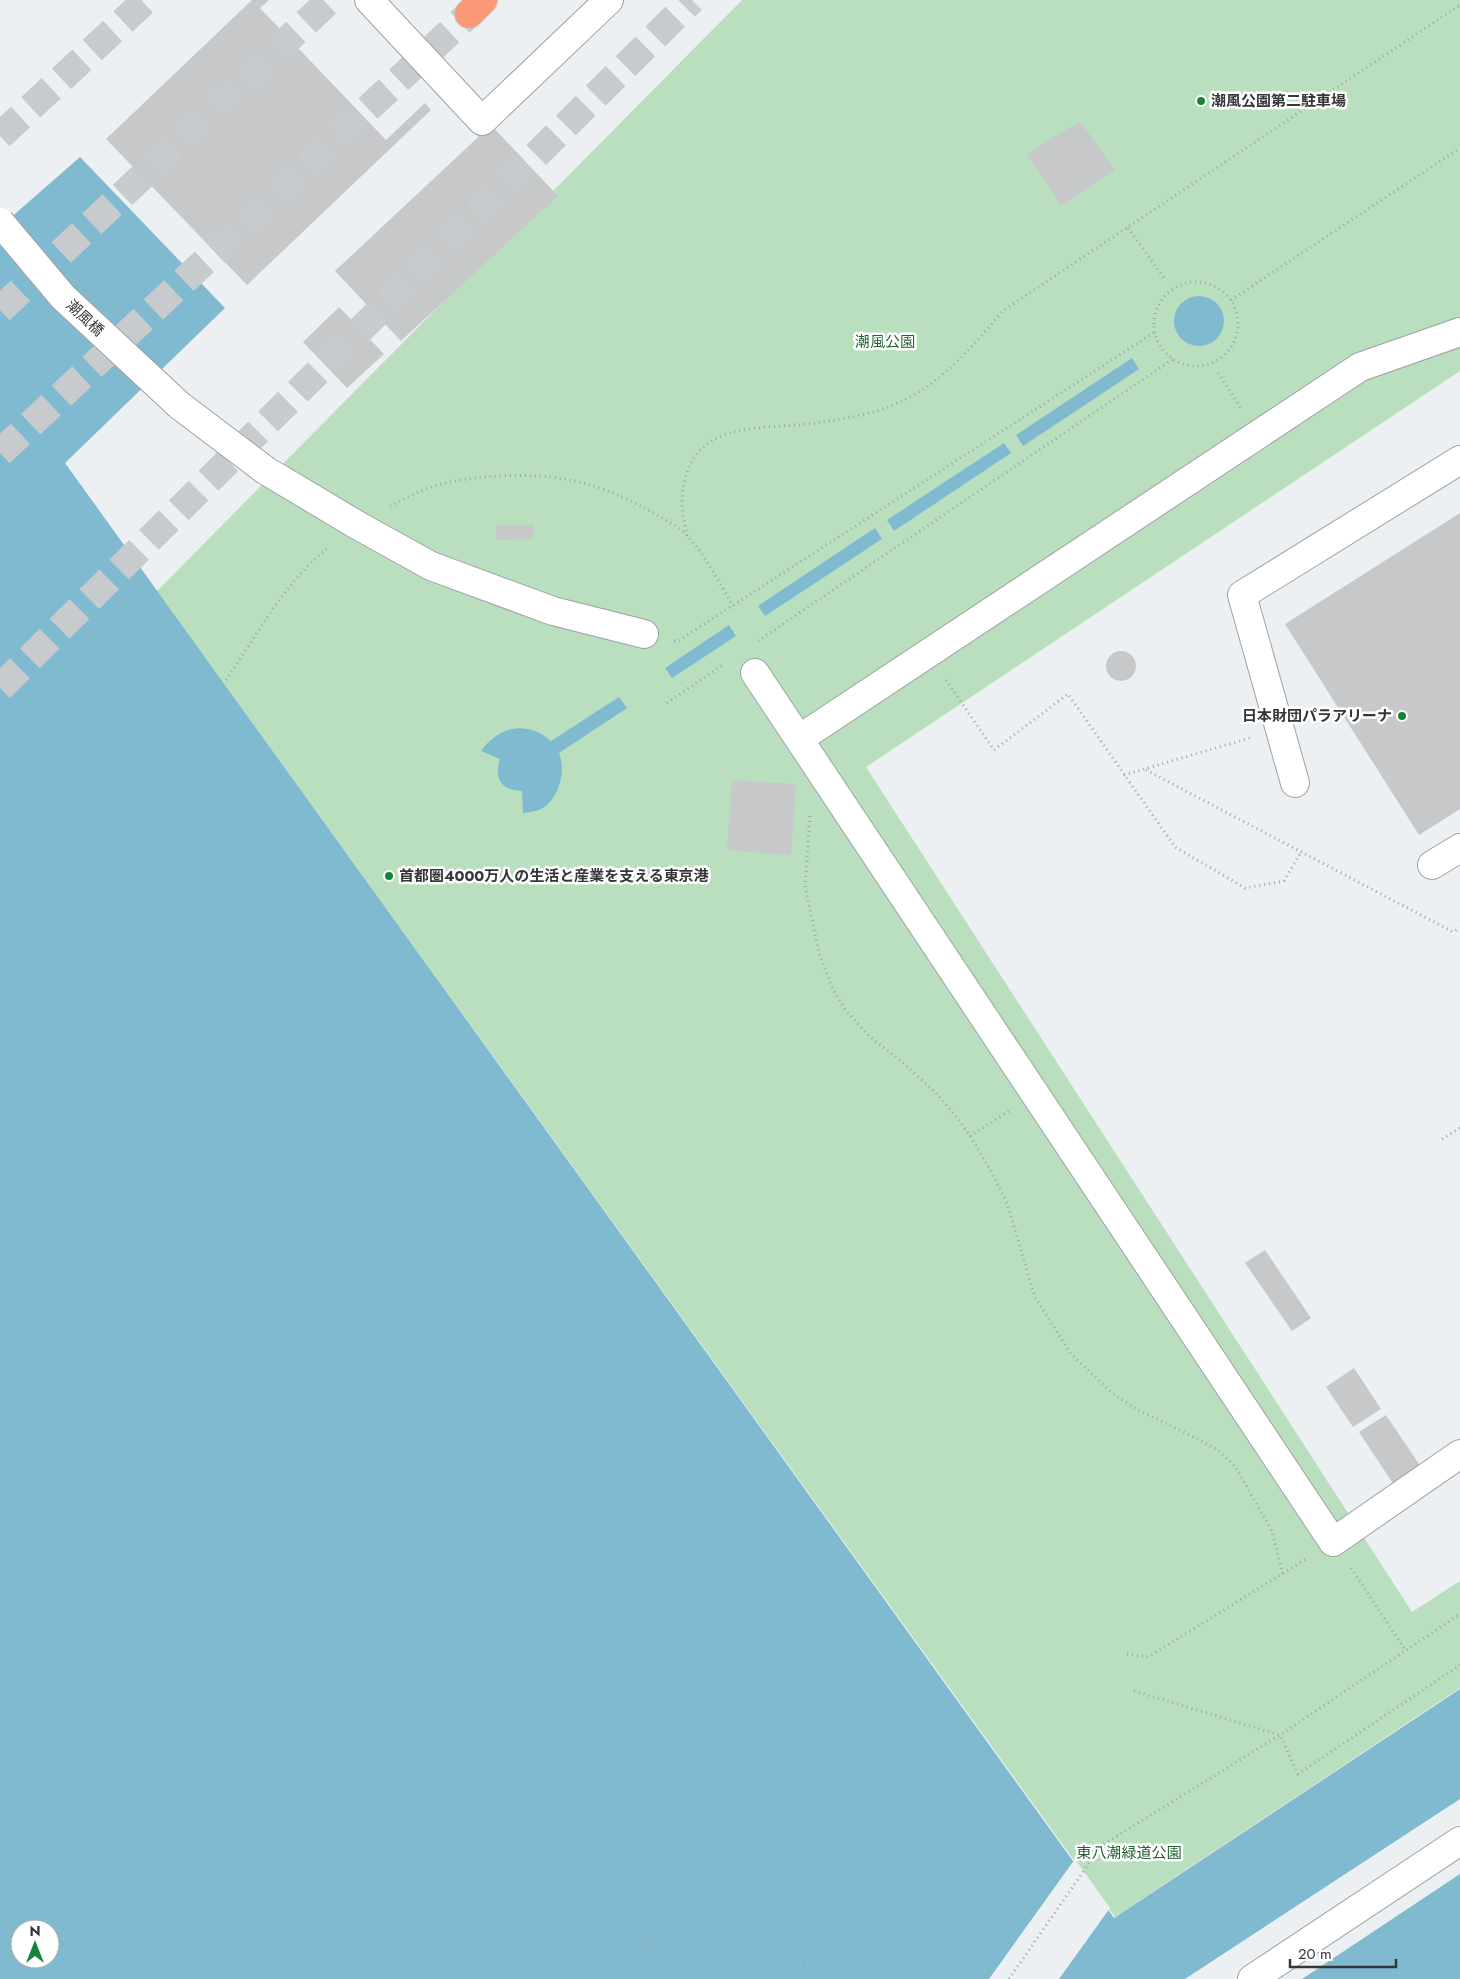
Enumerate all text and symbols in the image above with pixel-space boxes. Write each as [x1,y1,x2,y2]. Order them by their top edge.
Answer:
place label: 潮風公園第二駐車場 [1211,90,1346,112]
marker: 潮風公園第二駐車場 [1195,95,1207,107]
street label: 潮風橋 [61,295,109,341]
park label: 潮風公園 [855,331,915,353]
place label: 日本財団パラアリーナ [1242,705,1392,727]
marker: 日本財団パラアリーナ [1396,710,1408,722]
place label: 首都圏4000万人の生活と産業を支える東京港 [399,865,709,887]
marker: 首都圏4000万人の生活と産業を支える東京港 [383,870,395,882]
park label: 東八潮緑道公園 [1076,1842,1182,1864]
north arrow [10,1919,60,1969]
text: N [29,1921,41,1941]
scale bar [1290,1936,1396,1968]
text: 20 m [1298,1943,1332,1965]

